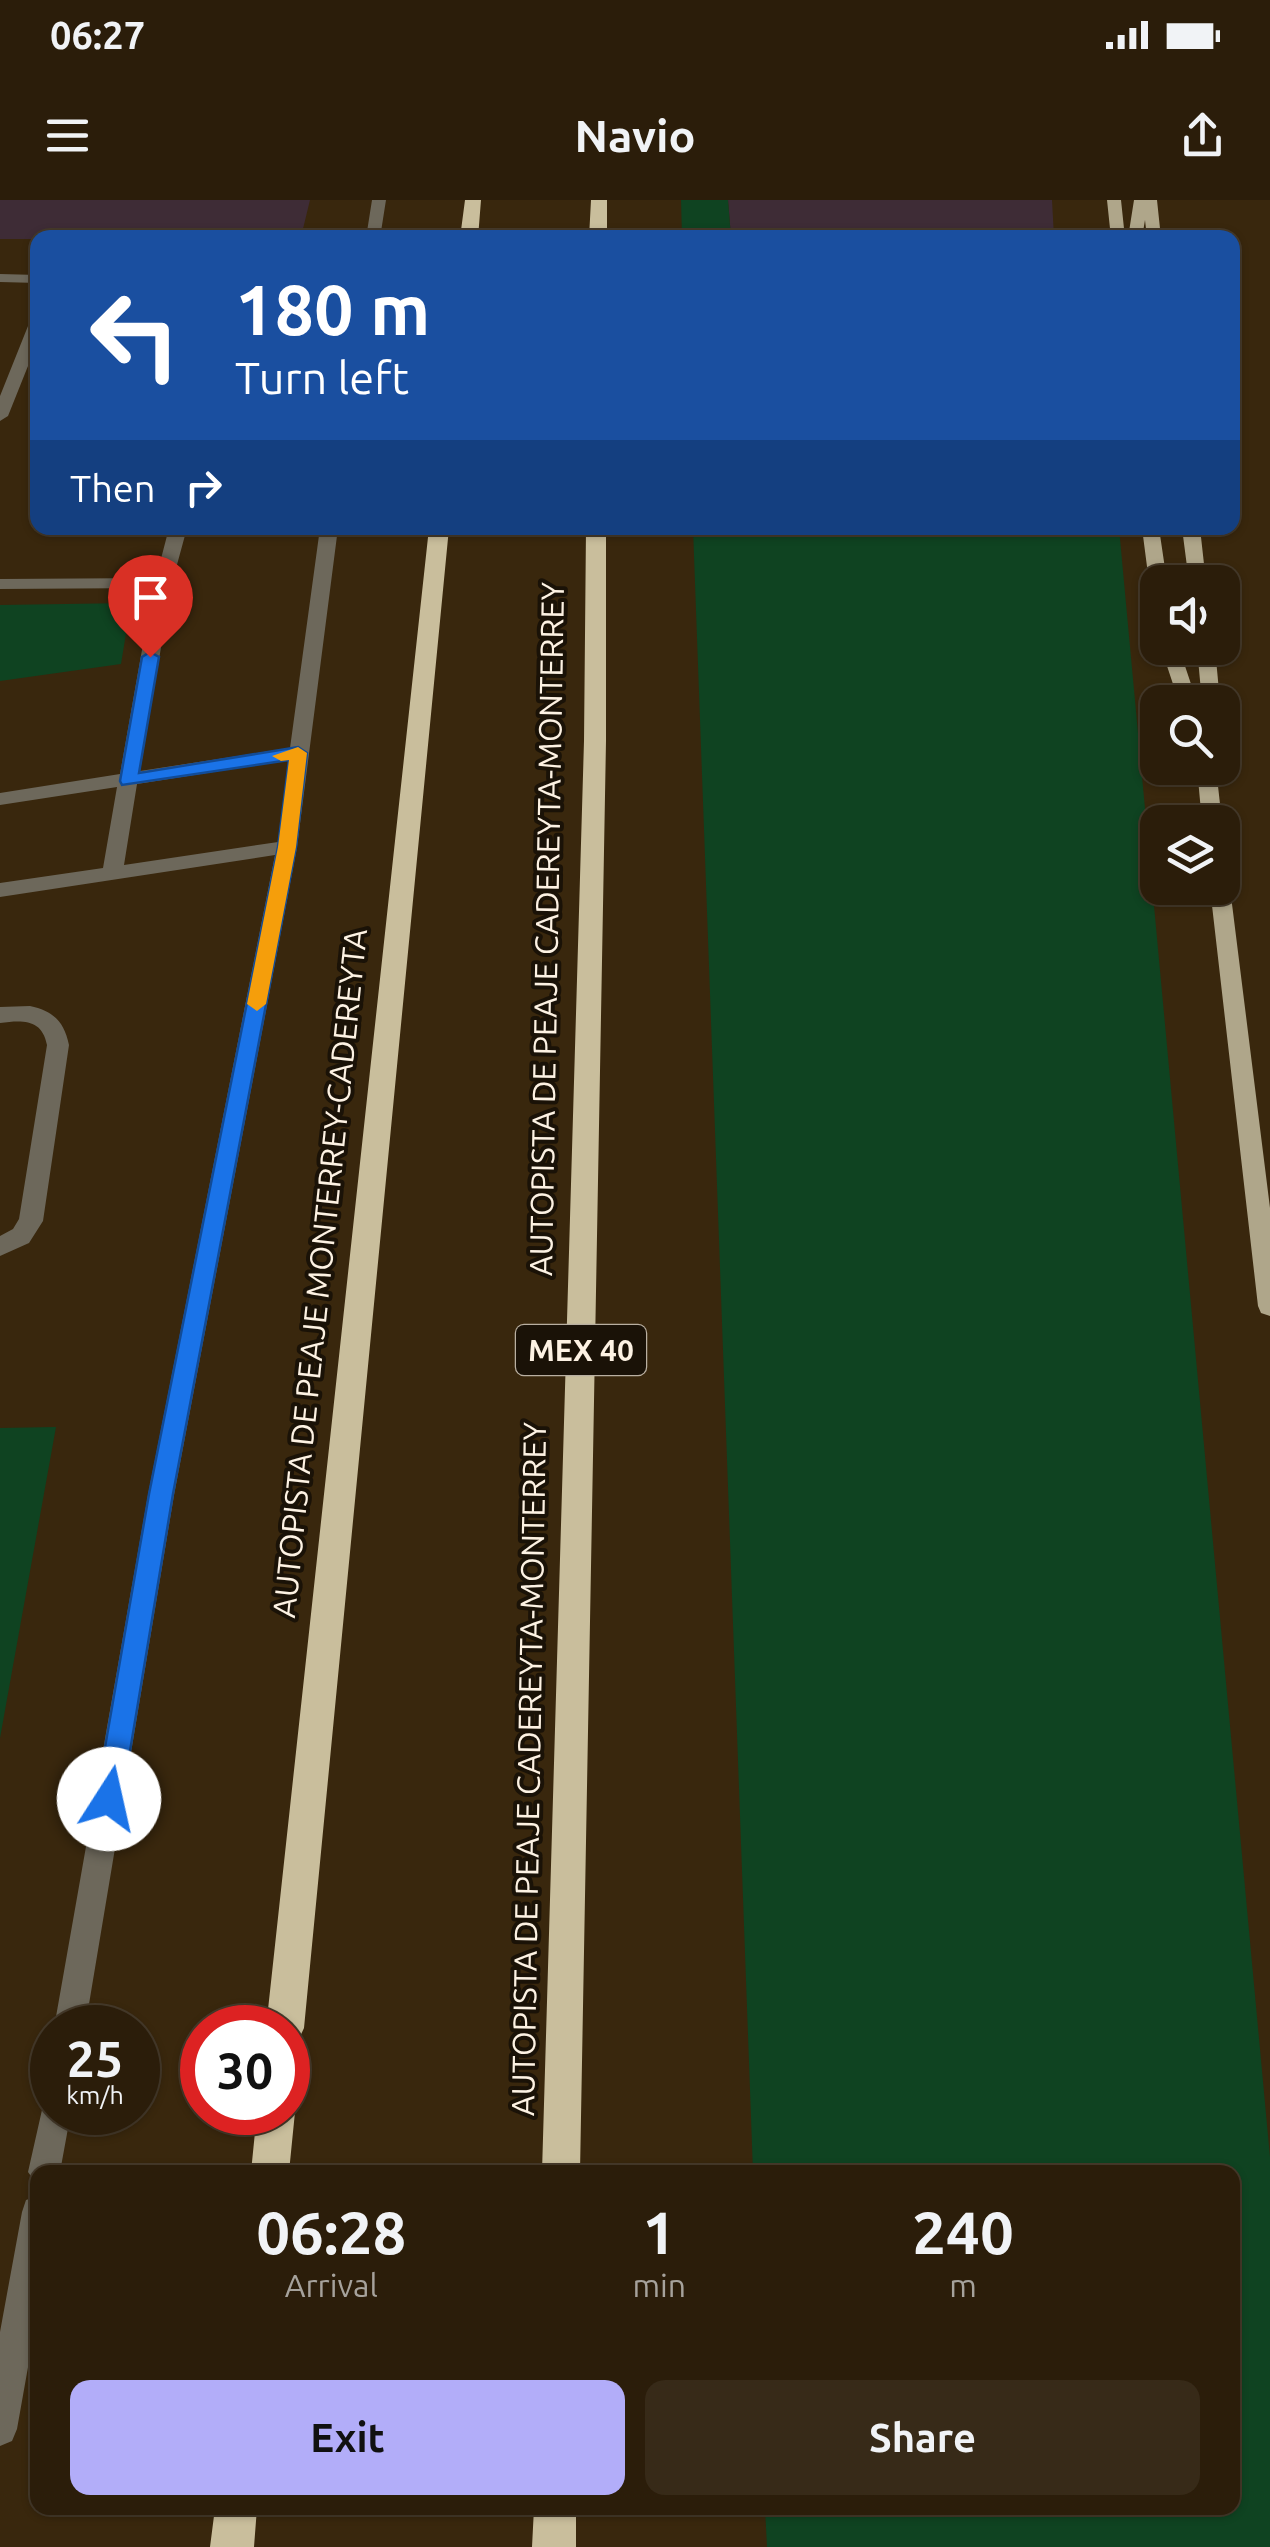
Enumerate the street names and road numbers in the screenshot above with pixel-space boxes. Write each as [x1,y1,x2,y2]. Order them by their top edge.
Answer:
street label: AUTOPISTA DE PEAJE CADEREYTA-MONTERREY [522,581,570,1276]
street label: AUTOPISTA DE PEAJE MONTERREY-CADEREYTA [265,926,373,1619]
road number: MEX 40 [516,1325,646,1375]
street label: AUTOPISTA DE PEAJE CADEREYTA-MONTERREY [504,1421,552,2116]

